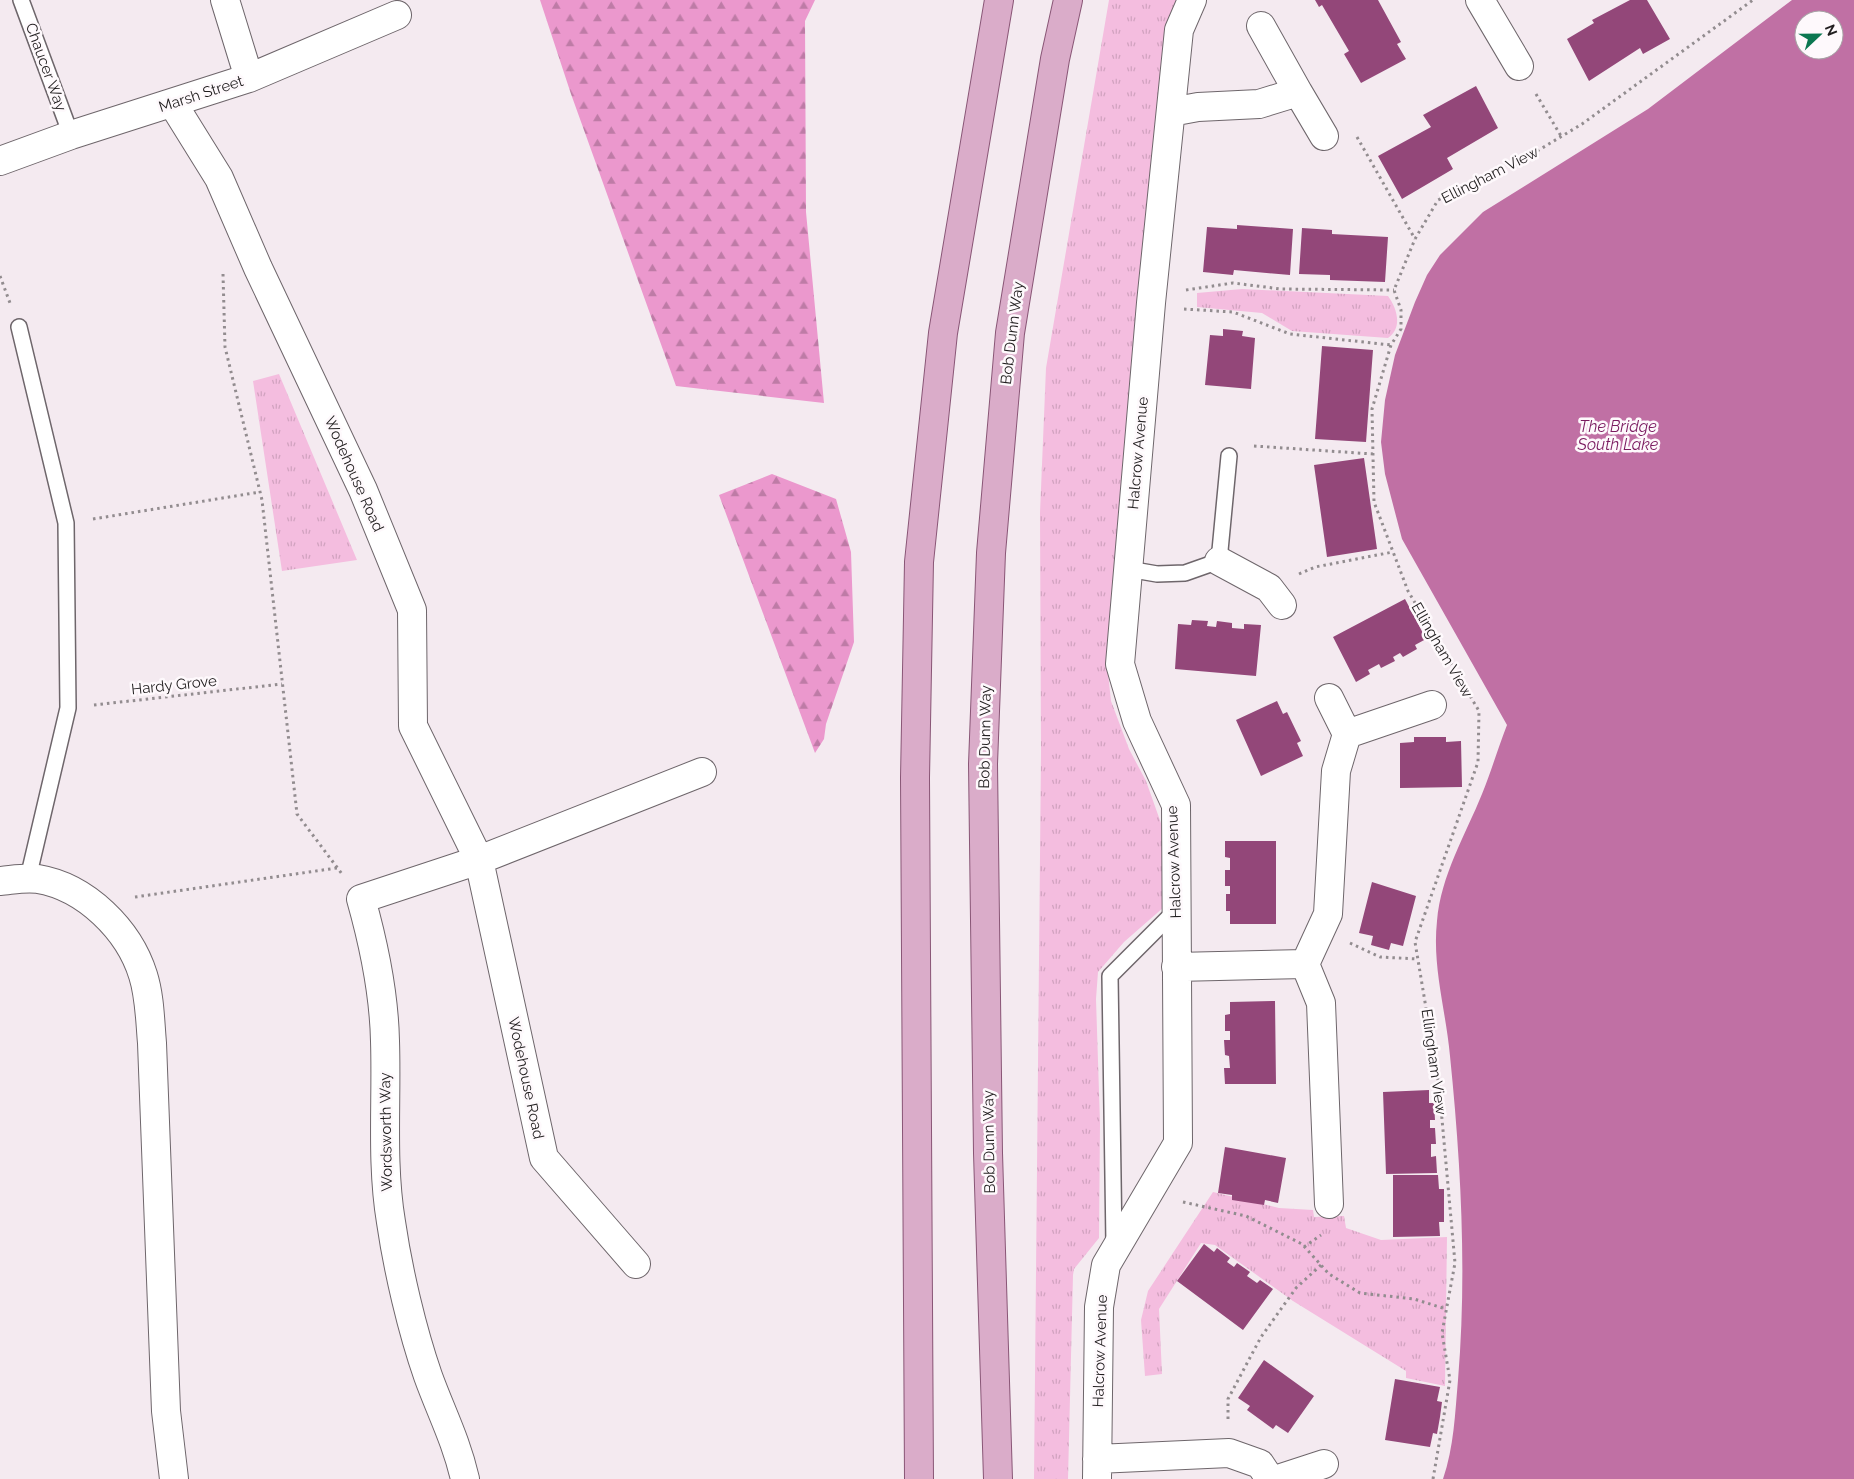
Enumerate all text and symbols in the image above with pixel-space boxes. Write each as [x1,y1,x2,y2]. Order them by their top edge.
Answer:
north arrow [1794,10,1844,60]
street label: Chaucer Way [22,21,70,113]
text: N [1822,22,1840,38]
street label: Marsh Street [156,72,246,116]
street label: Ellingham View [1438,143,1542,207]
street label: Bob Dunn Way [997,281,1027,385]
street label: Halcrow Avenue [1124,396,1152,510]
street label: Wodehouse Road [321,414,387,534]
water label: The Bridge South Lake [1577,417,1659,454]
street label: Ellingham View [1407,599,1477,701]
street label: Hardy Grove [130,672,218,698]
street label: Bob Dunn Way [975,685,995,789]
street label: Halcrow Avenue [1163,805,1185,919]
street label: Ellingham View [1418,1008,1450,1116]
street label: Wodehouse Road [504,1015,548,1141]
street label: Wordsworth Way [376,1072,396,1192]
street label: Bob Dunn Way [979,1090,999,1194]
street label: Halcrow Avenue [1089,1294,1111,1408]

